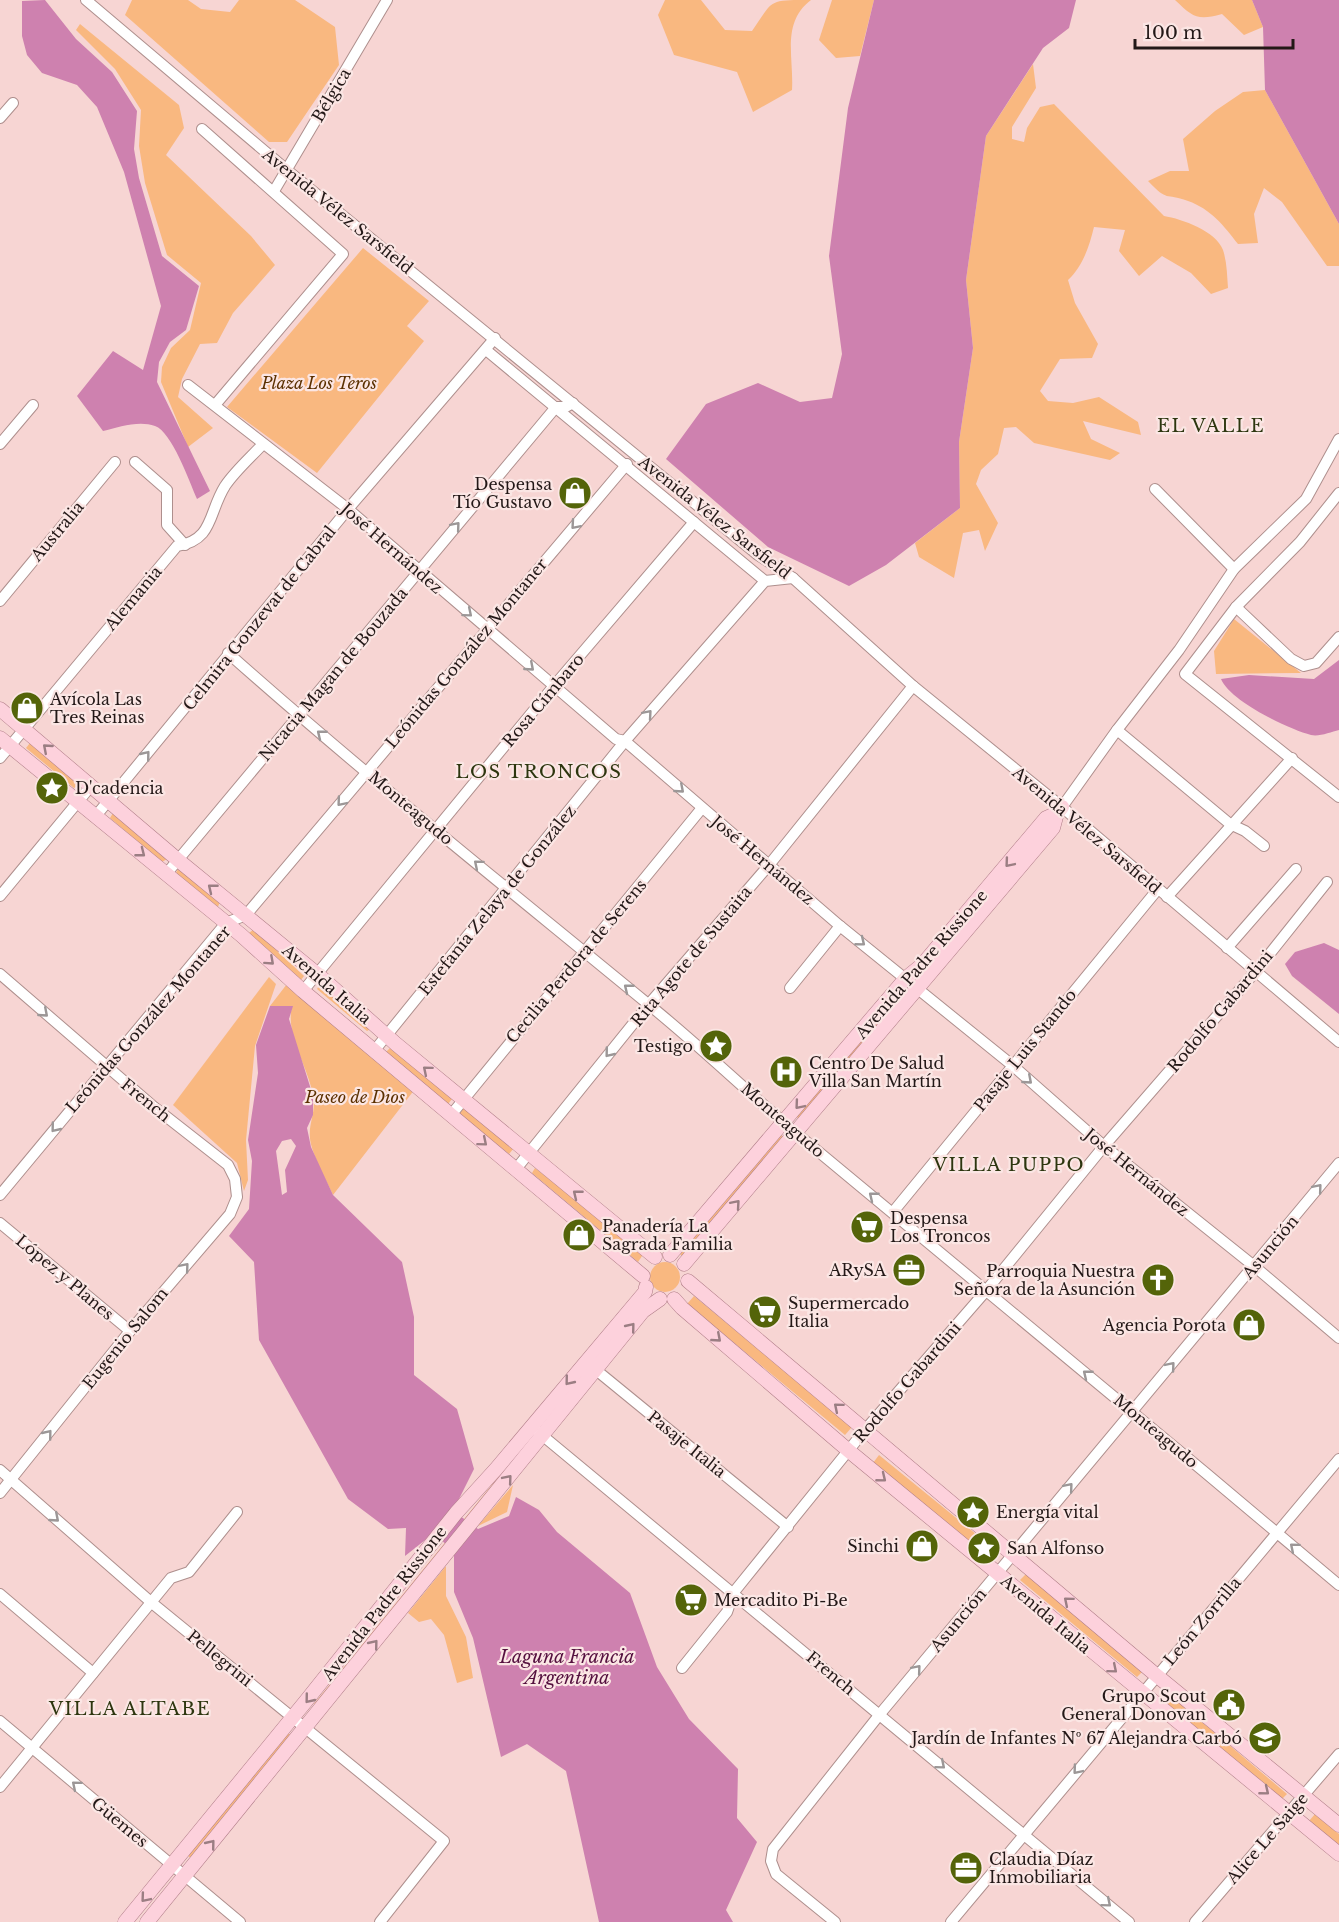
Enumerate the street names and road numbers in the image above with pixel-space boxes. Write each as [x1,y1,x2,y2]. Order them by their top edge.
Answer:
street label: Bélgica [307,64,355,125]
street label: Avenida Vélez Sarsfield [258,143,417,278]
street label: Avenida Vélez Sarsfield [634,451,795,583]
street label: Australia [25,497,88,566]
street label: José Hernández [335,497,447,598]
street label: Celmira Gonzevat de Cabral [178,522,340,714]
street label: Leónidas González Montaner [381,554,552,752]
street label: Alemania [100,562,166,635]
street label: Nicacia Magan de Bouzada [255,583,412,765]
street label: Rosa Címbaro [498,649,588,751]
street label: Avenida Vélez Sarsfield [1008,761,1166,898]
street label: Monteagudo [365,767,457,849]
street label: Estefanía Zelaya de González [414,801,580,999]
street label: José Hernández [706,810,819,909]
street label: Cecilia Perdora de Serens [501,875,651,1047]
street label: Rita Agote de Sustaita [626,882,756,1030]
street label: Avenida Padre Rissione [850,885,991,1043]
street label: Leónidas González Montaner [61,921,235,1117]
street label: Avenida Italia [278,939,376,1028]
street label: Rodolfo Gabardini [1163,945,1277,1076]
street label: Pasaje Luis Stando [970,985,1080,1115]
street label: French [117,1074,175,1126]
street label: Monteagudo [737,1078,829,1162]
street label: José Hernández [1079,1123,1193,1220]
street label: Asunción [1237,1211,1302,1284]
street label: López y Planes [12,1230,118,1324]
street label: Eugenio Salom [78,1283,172,1393]
street label: Rodolfo Gabardini [849,1317,965,1446]
street label: Monteagudo [1110,1390,1202,1472]
street label: Pasaje Italia [644,1406,730,1482]
street label: Avenida Padre Rissione [317,1522,451,1685]
street label: Avenida Italia [996,1570,1095,1658]
street label: León Zorrilla [1159,1572,1245,1669]
street label: Asunción [925,1584,990,1657]
street label: Pellegrini [183,1626,257,1691]
street label: French [802,1647,860,1699]
street label: Alice Le Saige [1221,1788,1312,1888]
street label: Güemes [88,1793,152,1851]

